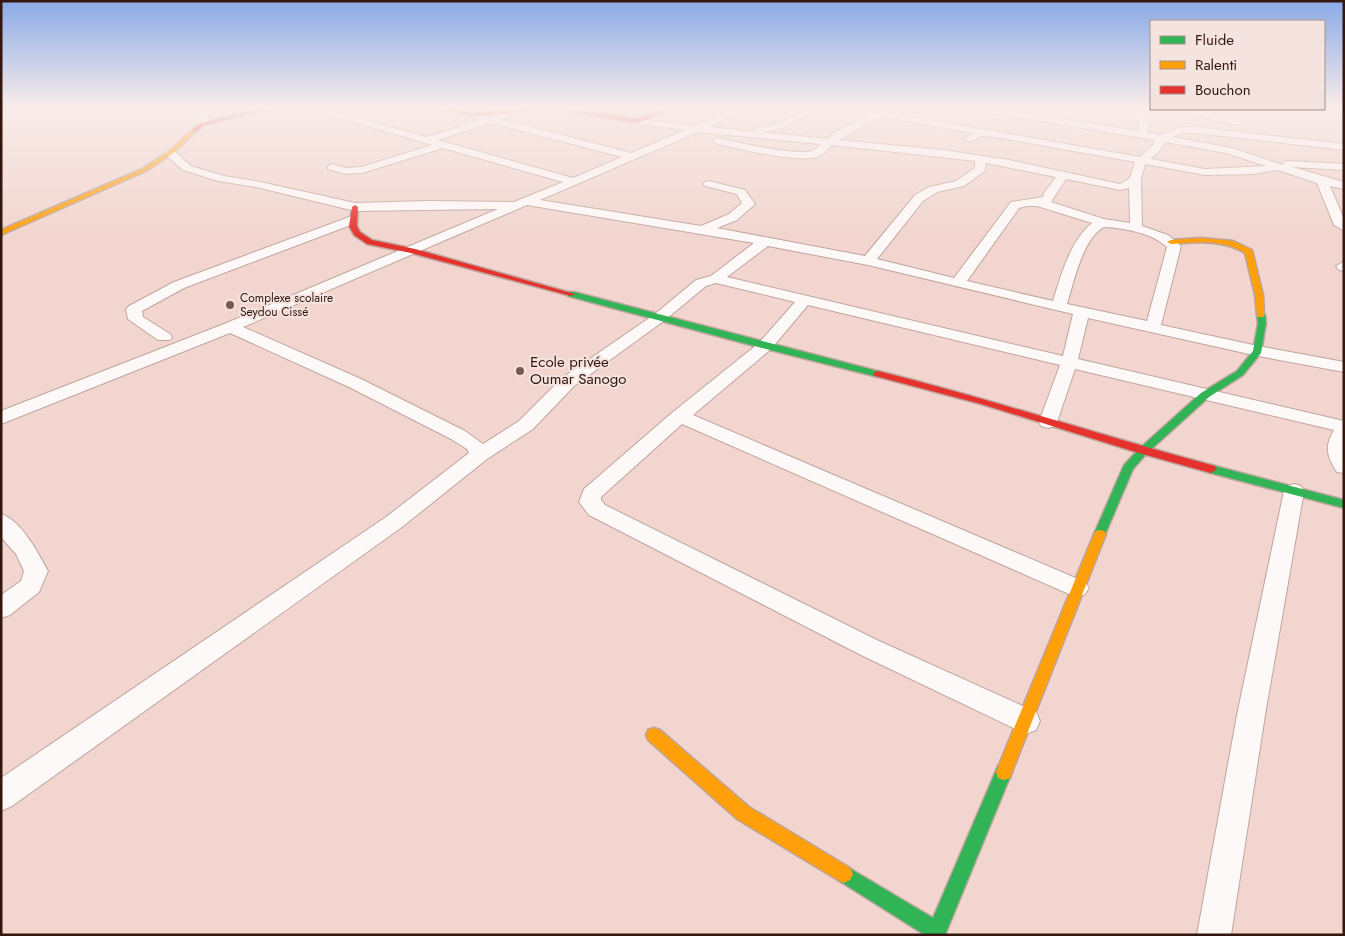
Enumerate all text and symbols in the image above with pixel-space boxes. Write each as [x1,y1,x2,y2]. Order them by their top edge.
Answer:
legend [1150,20,1325,110]
text: Fluide [1195,29,1234,51]
text: Ralenti [1195,54,1237,76]
text: Bouchon [1195,79,1251,101]
place label: Complexe scolaire Seydou Cissé [240,289,333,321]
marker: Complexe scolaire Seydou Cissé [224,299,236,311]
place label: Ecole privée Oumar Sanogo [530,351,627,390]
marker: Ecole privée Oumar Sanogo [514,365,526,377]

